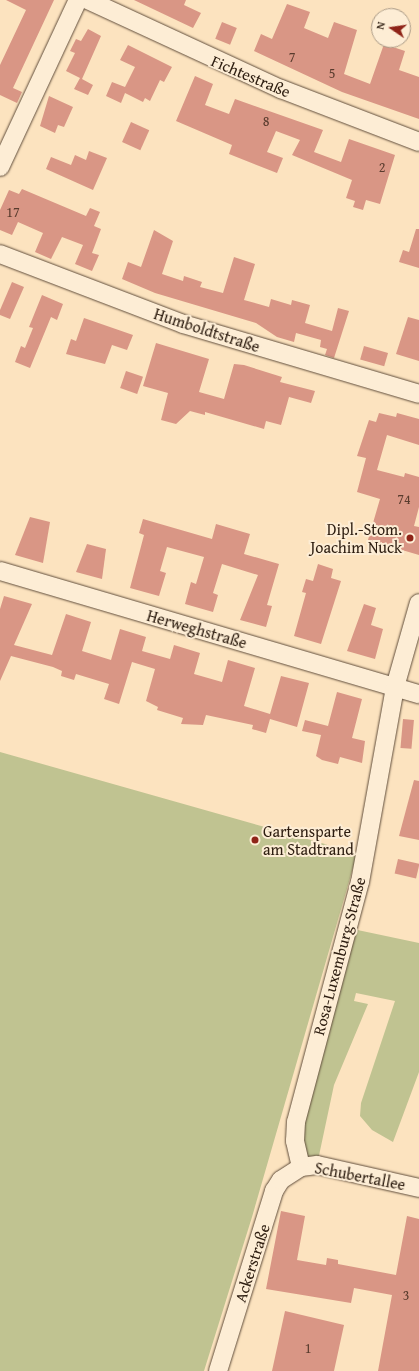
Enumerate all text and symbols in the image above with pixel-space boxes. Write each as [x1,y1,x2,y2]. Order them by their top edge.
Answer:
north arrow [371,8,411,48]
text: N [372,20,389,31]
house number: 7 [289,49,295,65]
street label: Fichtestraße [209,51,293,101]
house number: 5 [329,65,335,81]
house number: 8 [263,113,269,129]
house number: 2 [379,159,385,175]
house number: 17 [6,204,20,220]
street label: Humboldtstraße [152,304,262,356]
house number: 74 [397,491,411,507]
place label: Dipl.-Stom. Joachim Nuck [310,519,402,557]
marker: Dipl.-Stom. Joachim Nuck [405,533,415,543]
street label: Herweghstraße [145,606,249,652]
place label: Gartensparte am Stadtrand [263,821,354,859]
marker: Gartensparte am Stadtrand [250,835,260,845]
street label: Rosa-Luxemburg-Straße [309,875,369,1037]
street label: Schubertallee [313,1158,407,1194]
street label: Ackerstraße [230,1221,274,1305]
house number: 3 [403,1287,409,1303]
house number: 1 [305,1340,311,1356]

